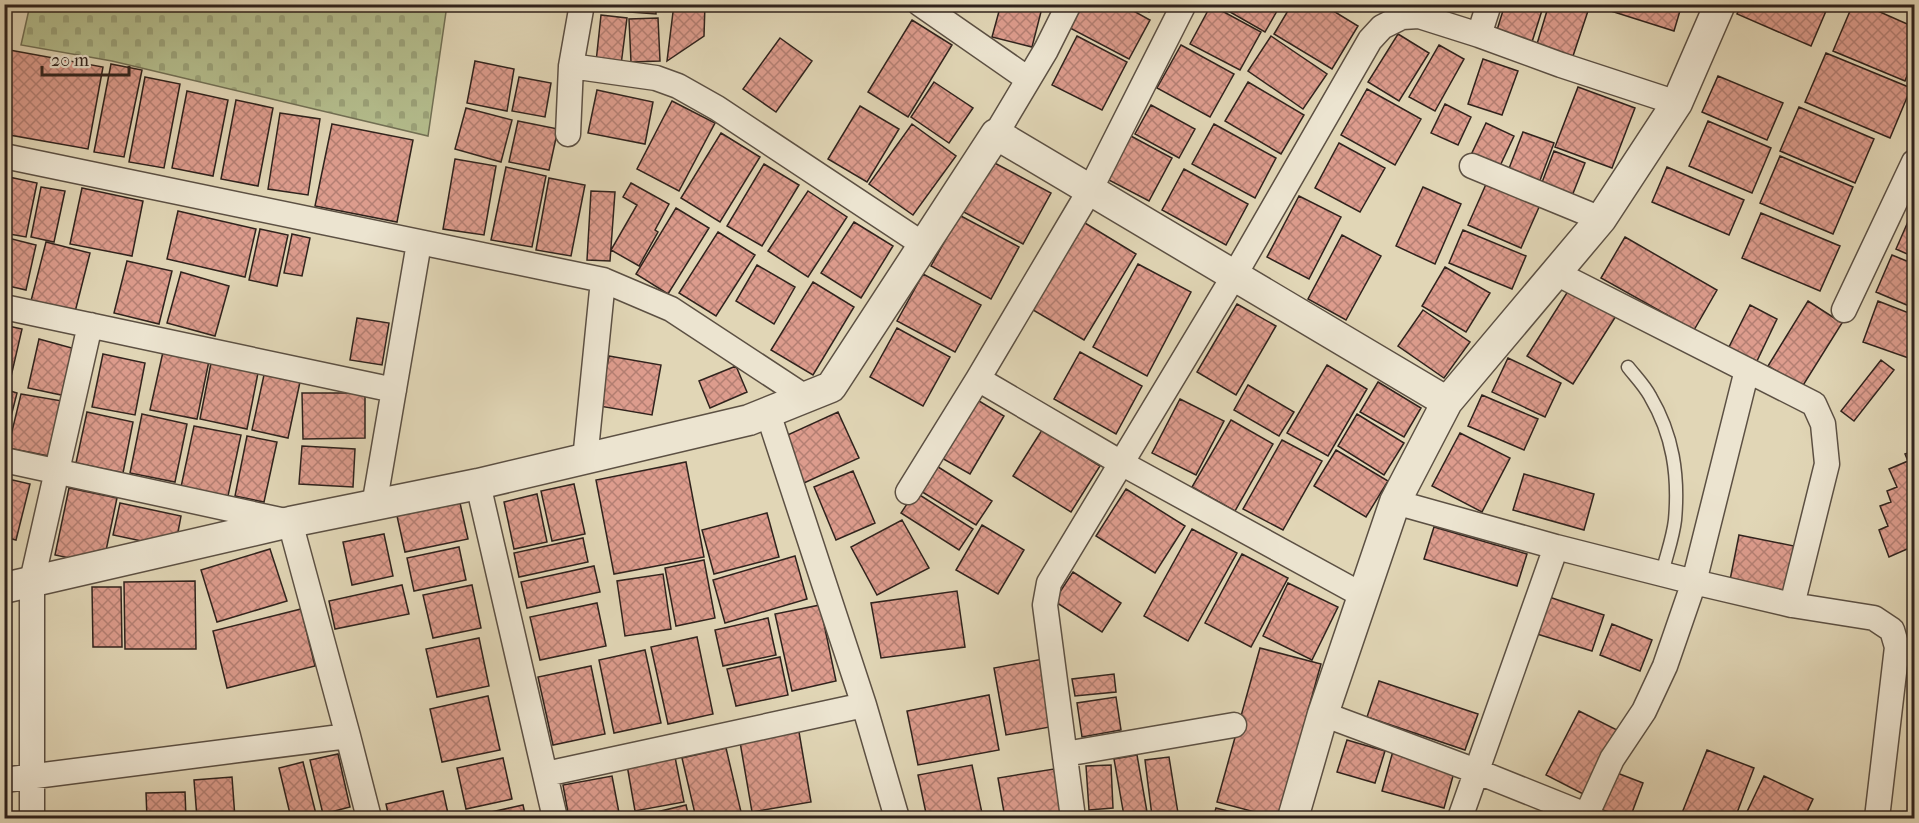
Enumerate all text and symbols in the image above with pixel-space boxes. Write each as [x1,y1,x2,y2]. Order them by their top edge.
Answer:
scale bar [42,39,129,77]
text: 20 m [51,50,89,71]

